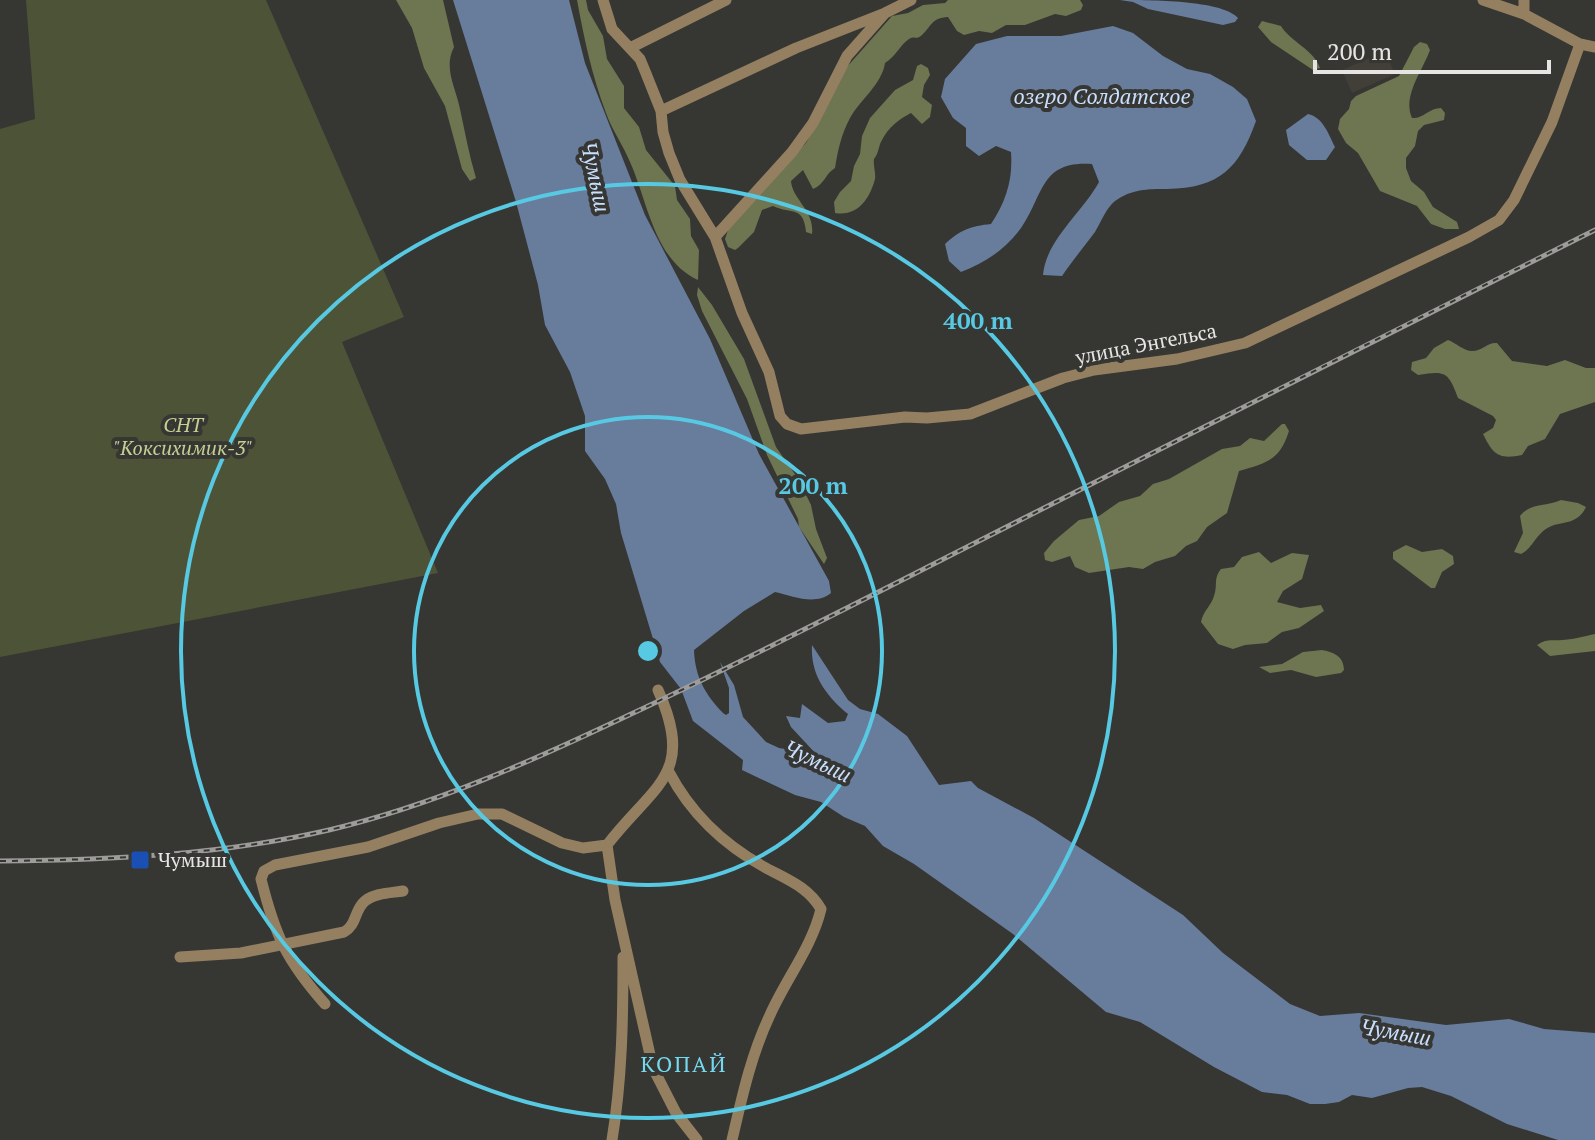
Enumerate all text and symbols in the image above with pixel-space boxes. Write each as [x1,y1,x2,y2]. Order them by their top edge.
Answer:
scale bar [1315,24,1549,74]
text: 200 m [1327,35,1392,67]
water label: озеро Солдатское [1014,81,1190,110]
water label: Чумыш [575,139,618,215]
text: 400 m [943,304,1013,336]
street label: улица Энгельса [1072,317,1219,371]
park label: СНТ "Коксихимик-3" [114,411,252,461]
text: 200 m [778,469,848,501]
centre of rings [634,637,662,665]
water label: Чумыш [780,732,857,789]
place label: Чумыш [158,846,227,873]
marker: Чумыш [129,849,151,871]
water label: Чумыш [1358,1011,1434,1052]
district label: КОПАЙ [641,1049,727,1078]

